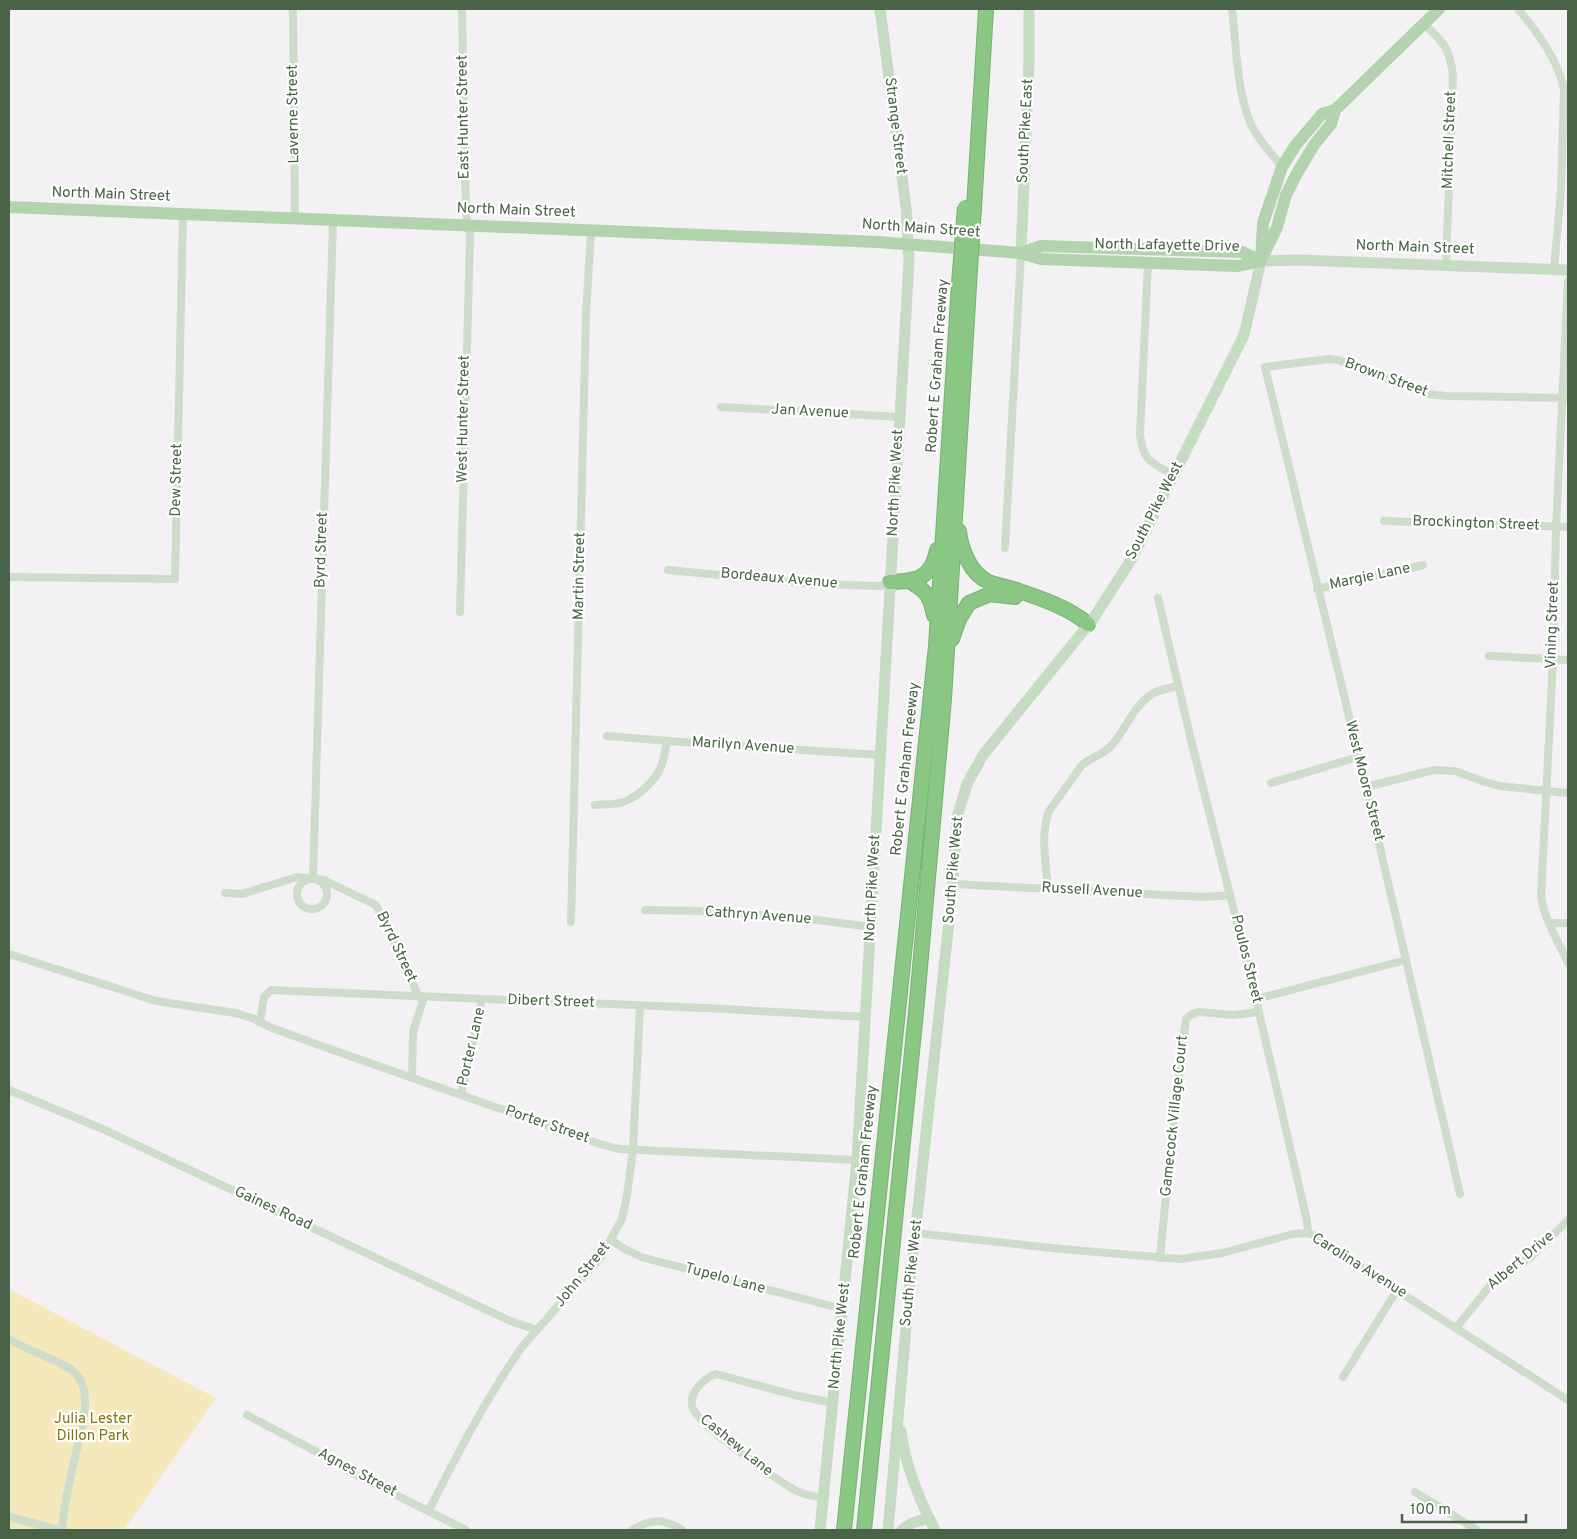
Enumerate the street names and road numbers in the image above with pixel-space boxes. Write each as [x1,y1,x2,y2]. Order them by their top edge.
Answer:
street label: East Hunter Street [453,55,475,179]
street label: Laverne Street [284,64,304,164]
street label: Strange Street [880,76,910,176]
street label: South Pike East [1014,78,1038,184]
street label: Mitchell Street [1439,91,1461,189]
street label: North Main Street [51,183,171,207]
street label: North Main Street [456,199,576,223]
street label: North Main Street [861,215,981,243]
street label: North Lafayette Drive [1094,235,1240,257]
street label: North Main Street [1355,236,1475,260]
street label: Robert E Graham Freeway [922,278,954,454]
street label: Brown Street [1342,354,1430,402]
street label: West Hunter Street [453,355,475,483]
street label: Jan Avenue [771,400,849,424]
street label: North Pike West [884,429,908,537]
street label: Dew Street [167,443,187,517]
street label: South Pike West [1122,459,1188,563]
street label: Byrd Street [311,512,333,588]
street label: Brockington Street [1412,512,1540,536]
street label: Martin Street [570,532,590,620]
street label: Margie Lane [1328,559,1412,595]
street label: Bordeaux Avenue [720,564,838,594]
street label: Vining Street [1542,581,1564,669]
street label: Robert E Graham Freeway [887,681,925,857]
street label: West Moore Street [1340,719,1388,843]
street label: Marilyn Avenue [691,733,795,759]
street label: South Pike West [940,816,968,924]
street label: North Pike West [861,834,885,942]
street label: Russell Avenue [1041,879,1143,903]
street label: Cathryn Avenue [704,903,812,929]
street label: Byrd Street [371,908,421,986]
street label: Poulos Street [1226,913,1266,1005]
street label: Dibert Street [507,991,595,1013]
street label: Porter Lane [454,1006,490,1088]
street label: Gamecock Village Court [1157,1034,1193,1198]
street label: Robert E Graham Freeway [845,1084,883,1260]
street label: Porter Street [502,1102,592,1148]
street label: Gaines Road [231,1183,315,1235]
street label: South Pike West [897,1218,927,1328]
street label: Albert Drive [1484,1227,1558,1295]
street label: Carolina Avenue [1308,1229,1410,1303]
street label: John Street [551,1239,615,1311]
street label: Tupelo Lane [683,1259,767,1299]
street label: North Pike West [825,1282,855,1390]
street label: Cashew Lane [696,1411,776,1481]
street label: Agnes Street [314,1444,400,1502]

